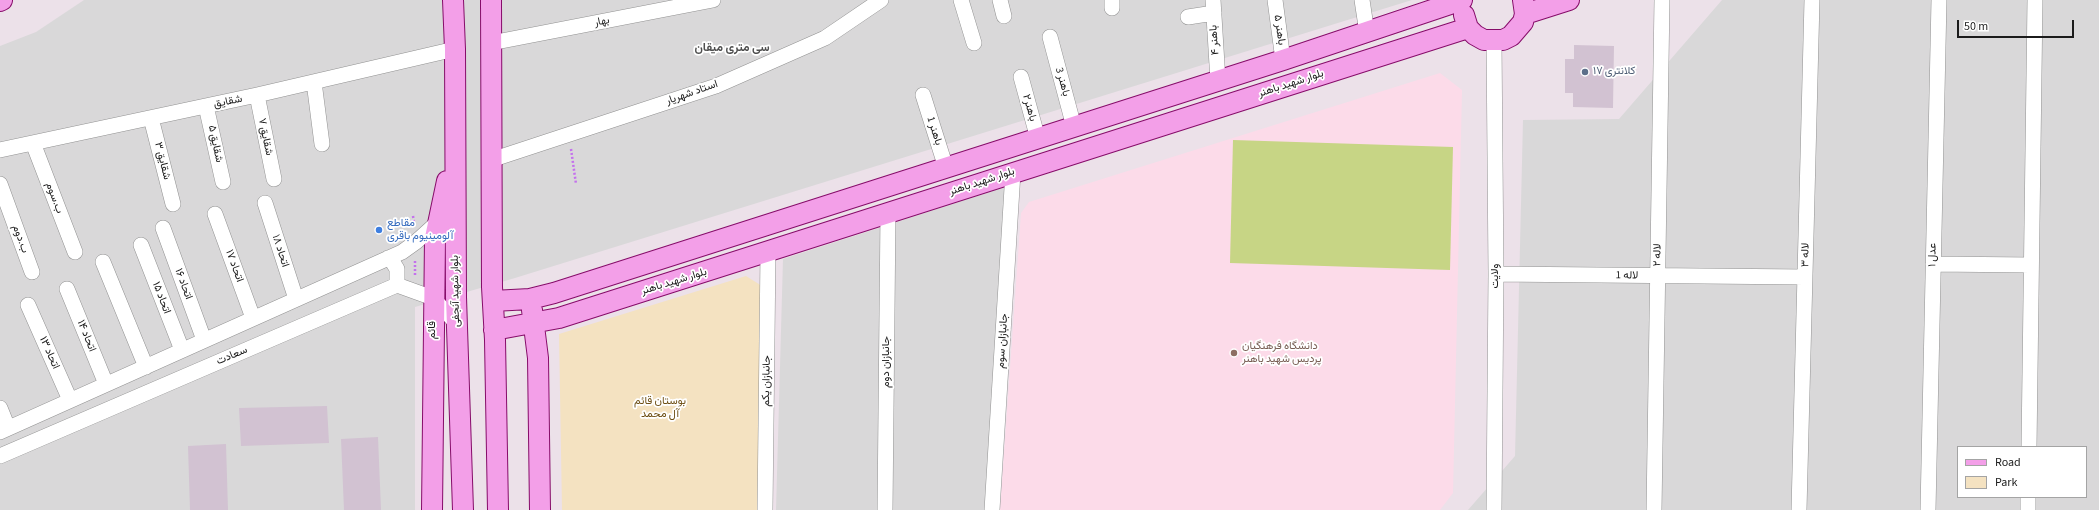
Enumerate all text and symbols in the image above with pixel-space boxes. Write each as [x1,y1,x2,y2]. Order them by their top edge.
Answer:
scale bar [1959,12,2076,38]
street label: بهار [593,14,611,30]
street label: باهنر ۵ [1270,14,1288,46]
text: 50 m [1964,18,1988,35]
street label: باهنر ۴ [1207,24,1223,56]
district label: سی متری میقان [694,41,770,55]
place label: کلانتری ۱۷ [1593,65,1635,79]
street label: باهنر 3 [1052,66,1072,98]
street label: بلوار شهید باهنر [1257,67,1325,101]
marker: کلانتری ۱۷ [1580,67,1590,77]
street label: استاد شهریار [664,78,720,108]
street label: شقایق [212,93,244,111]
street label: باهنر۲ [1019,93,1039,123]
street label: باهنر 1 [923,115,945,147]
street label: شقایق ۷ [255,117,275,157]
street label: شقایق ۵ [205,124,225,164]
street label: شقایق ۳ [151,141,173,181]
street label: بلوار شهید باهنر [948,165,1016,199]
street label: ب.سوم [42,180,66,216]
place label: مقاطع آلومینیوم باقری [387,217,453,243]
street label: ب.دوم [9,223,31,255]
marker: مقاطع آلومینیوم باقری [374,225,384,235]
street label: اتحاد ۱۸ [269,233,291,269]
street label: لاله ۲ [1651,243,1665,267]
street label: لاله ۳ [1799,243,1813,267]
street label: عدل ۱ [1926,243,1940,267]
street label: اتحاد ۱۷ [222,248,246,284]
street label: بلوار شهید آنجفی [449,255,463,327]
street label: ولایت [1489,264,1503,288]
street label: بلوار شهید باهنر [640,266,708,298]
street label: اتحاد ۱۶ [171,267,195,301]
street label: لاله 1 [1615,269,1639,283]
street label: اتحاد ۱۵ [149,280,173,316]
street label: جانبازان سوم [994,313,1012,369]
street label: اتحاد ۱۴ [74,318,98,354]
street label: قائم [426,321,440,339]
street label: اتحاد ۱۳ [36,335,62,371]
street label: جانبازان دوم [880,336,894,388]
place label: دانشگاه فرهنگیان پردیس شهید باهنر [1242,340,1322,366]
street label: سعادت [214,344,250,368]
marker: دانشگاه فرهنگیان پردیس شهید باهنر [1229,348,1239,358]
street label: جانبازان یکم [760,355,774,407]
park label: بوستان قائم آل محمد [634,395,686,421]
legend [1957,446,2087,498]
text: Road [1995,454,2021,471]
text: Park [1995,474,2017,491]

